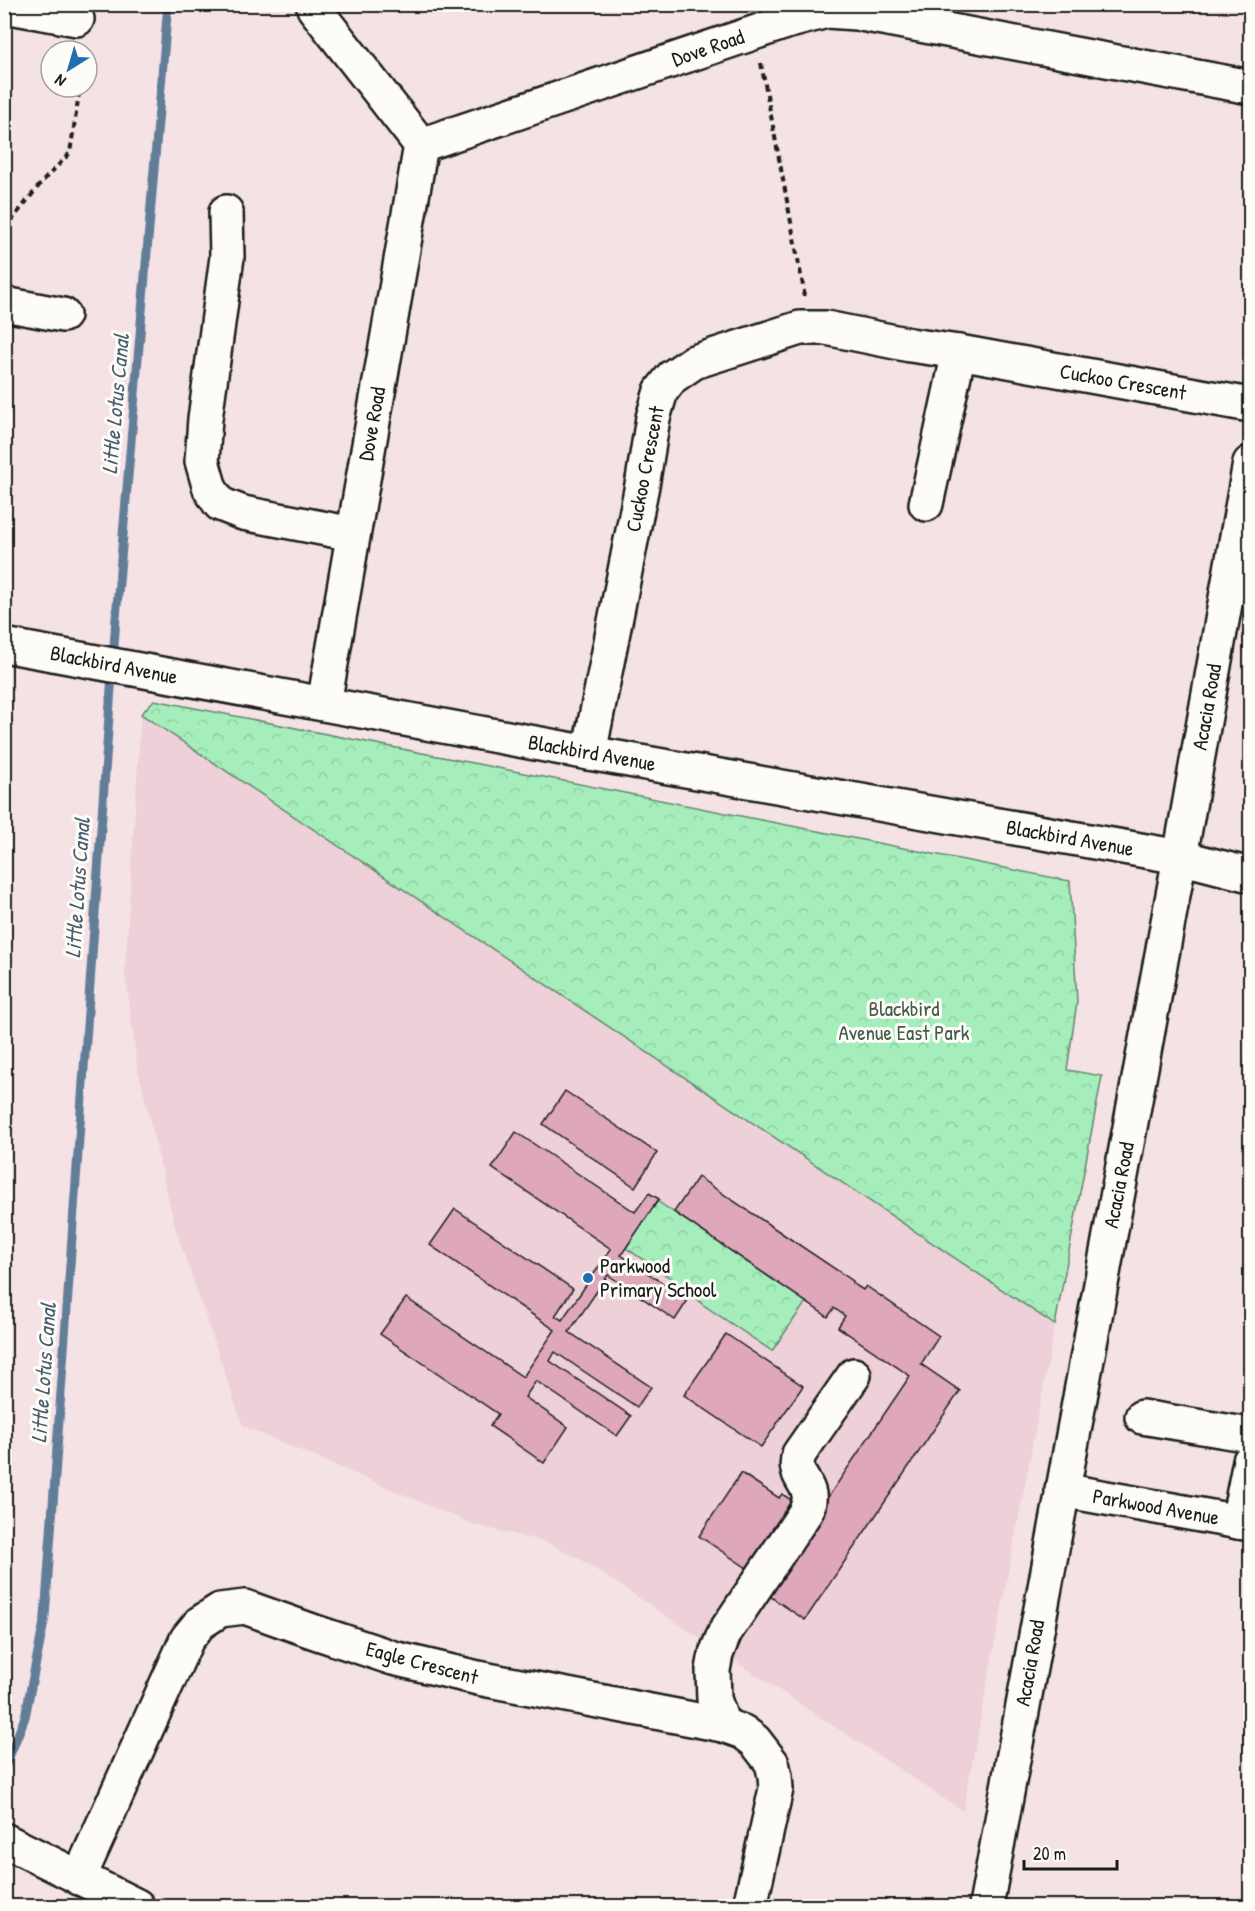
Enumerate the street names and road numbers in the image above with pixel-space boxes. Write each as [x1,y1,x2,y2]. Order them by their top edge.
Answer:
street label: Dove Road [668,22,748,73]
street label: Cuckoo Crescent [1058,356,1189,407]
street label: Dove Road [351,385,392,463]
street label: Cuckoo Crescent [618,403,671,534]
street label: Blackbird Avenue [48,638,180,691]
street label: Acacia Road [1185,662,1228,752]
street label: Blackbird Avenue [526,727,658,778]
street label: Blackbird Avenue [1004,812,1136,863]
street label: Acacia Road [1096,1139,1141,1230]
street label: Parkwood Avenue [1091,1481,1222,1532]
street label: Acacia Road [1008,1618,1051,1708]
street label: Eagle Crescent [363,1634,482,1692]

